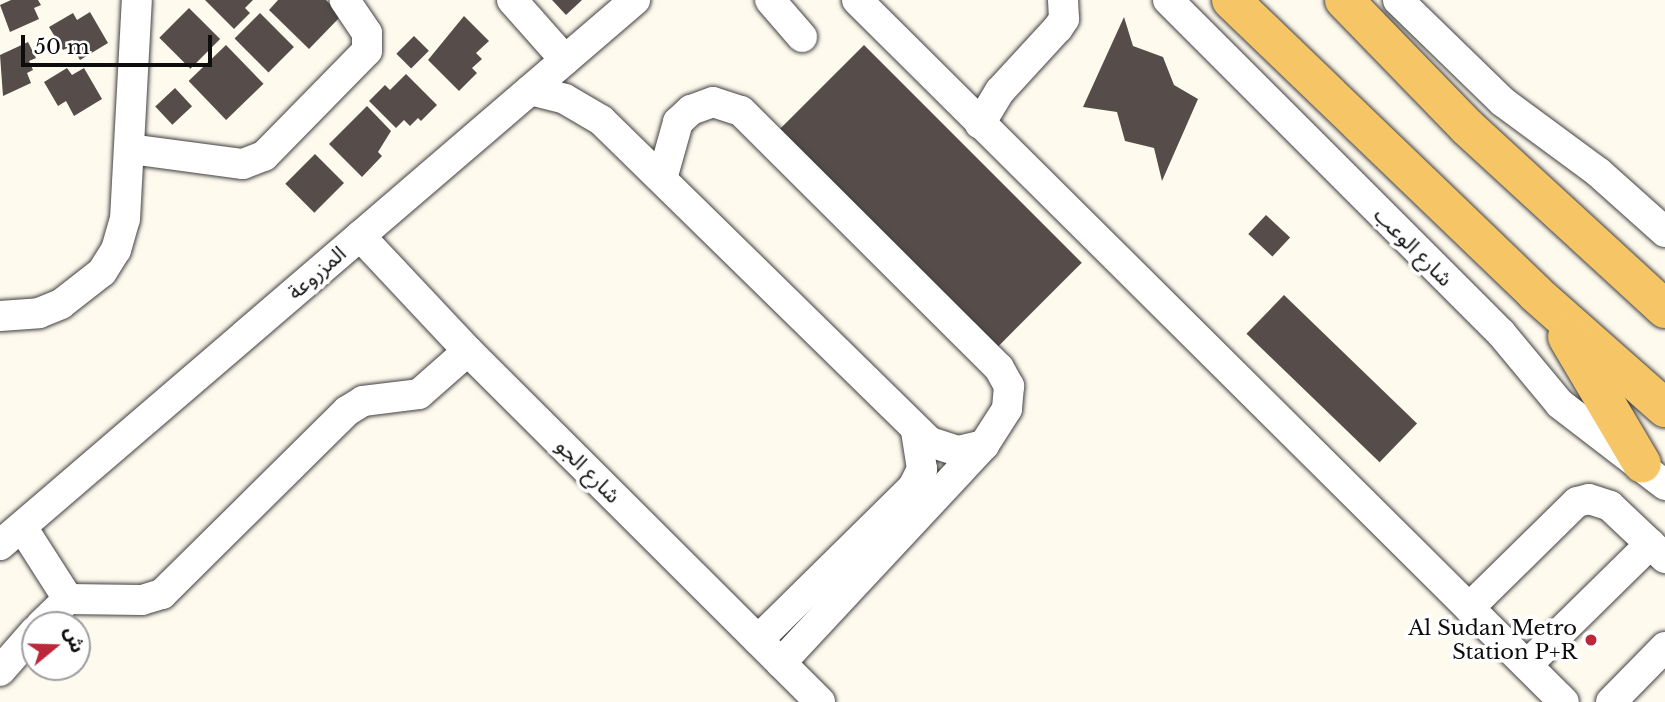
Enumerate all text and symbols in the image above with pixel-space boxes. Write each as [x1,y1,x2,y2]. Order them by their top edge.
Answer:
scale bar [24,21,215,65]
text: 50 m [34,34,89,60]
street label: شارع الوعب [1368,202,1458,292]
street label: المزروعة [283,241,351,305]
street label: شارع الجو [551,434,625,508]
north arrow [21,611,91,681]
place label: Al Sudan Metro Station P+R [1408,615,1577,665]
text: ش [59,624,90,656]
marker: Al Sudan Metro Station P+R [1583,632,1599,648]

